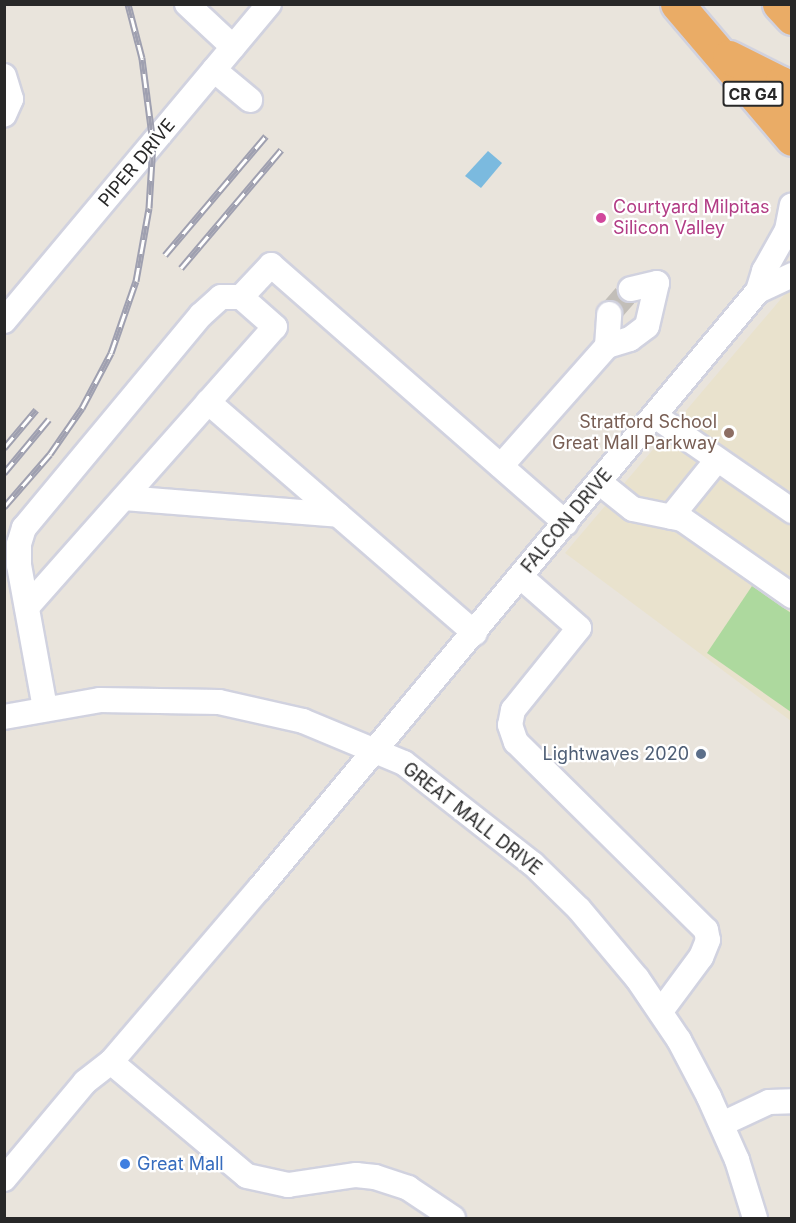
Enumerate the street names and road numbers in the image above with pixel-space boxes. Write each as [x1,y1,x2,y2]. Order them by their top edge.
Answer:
road number: CR G4 [722,81,784,107]
street label: PIPER DRIVE [94,115,180,211]
street label: FALCON DRIVE [517,465,617,577]
street label: GREAT MALL DRIVE [398,758,546,880]

